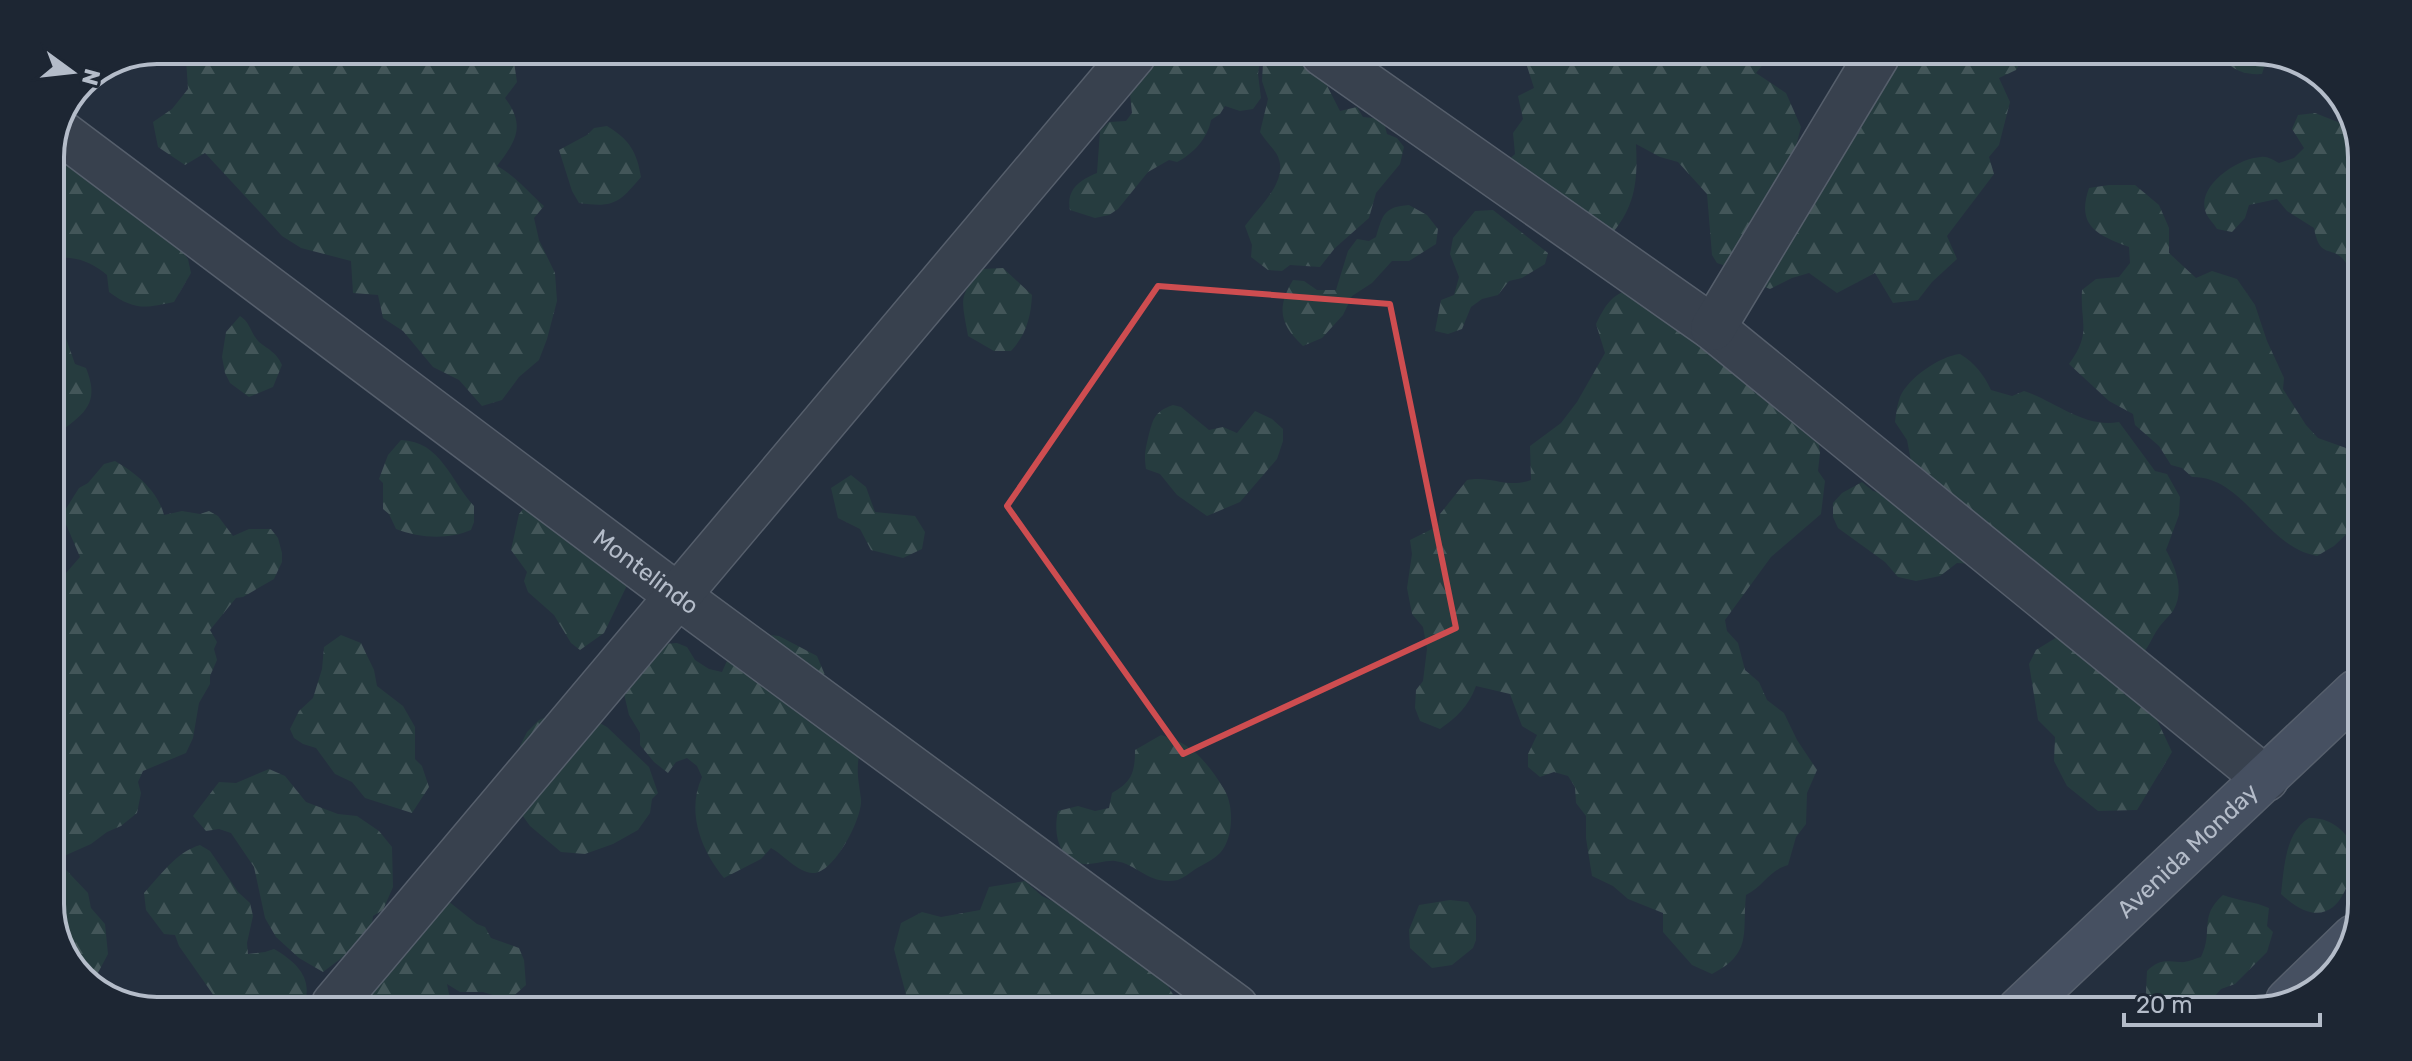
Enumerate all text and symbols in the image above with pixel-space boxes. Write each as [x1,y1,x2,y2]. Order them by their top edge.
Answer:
north arrow [32,32,112,112]
text: N [76,66,106,88]
street label: Montelindo [588,523,704,620]
street label: Avenida Monday [2111,778,2264,924]
scale bar [2124,977,2320,1027]
text: 20 m [2136,991,2193,1019]

